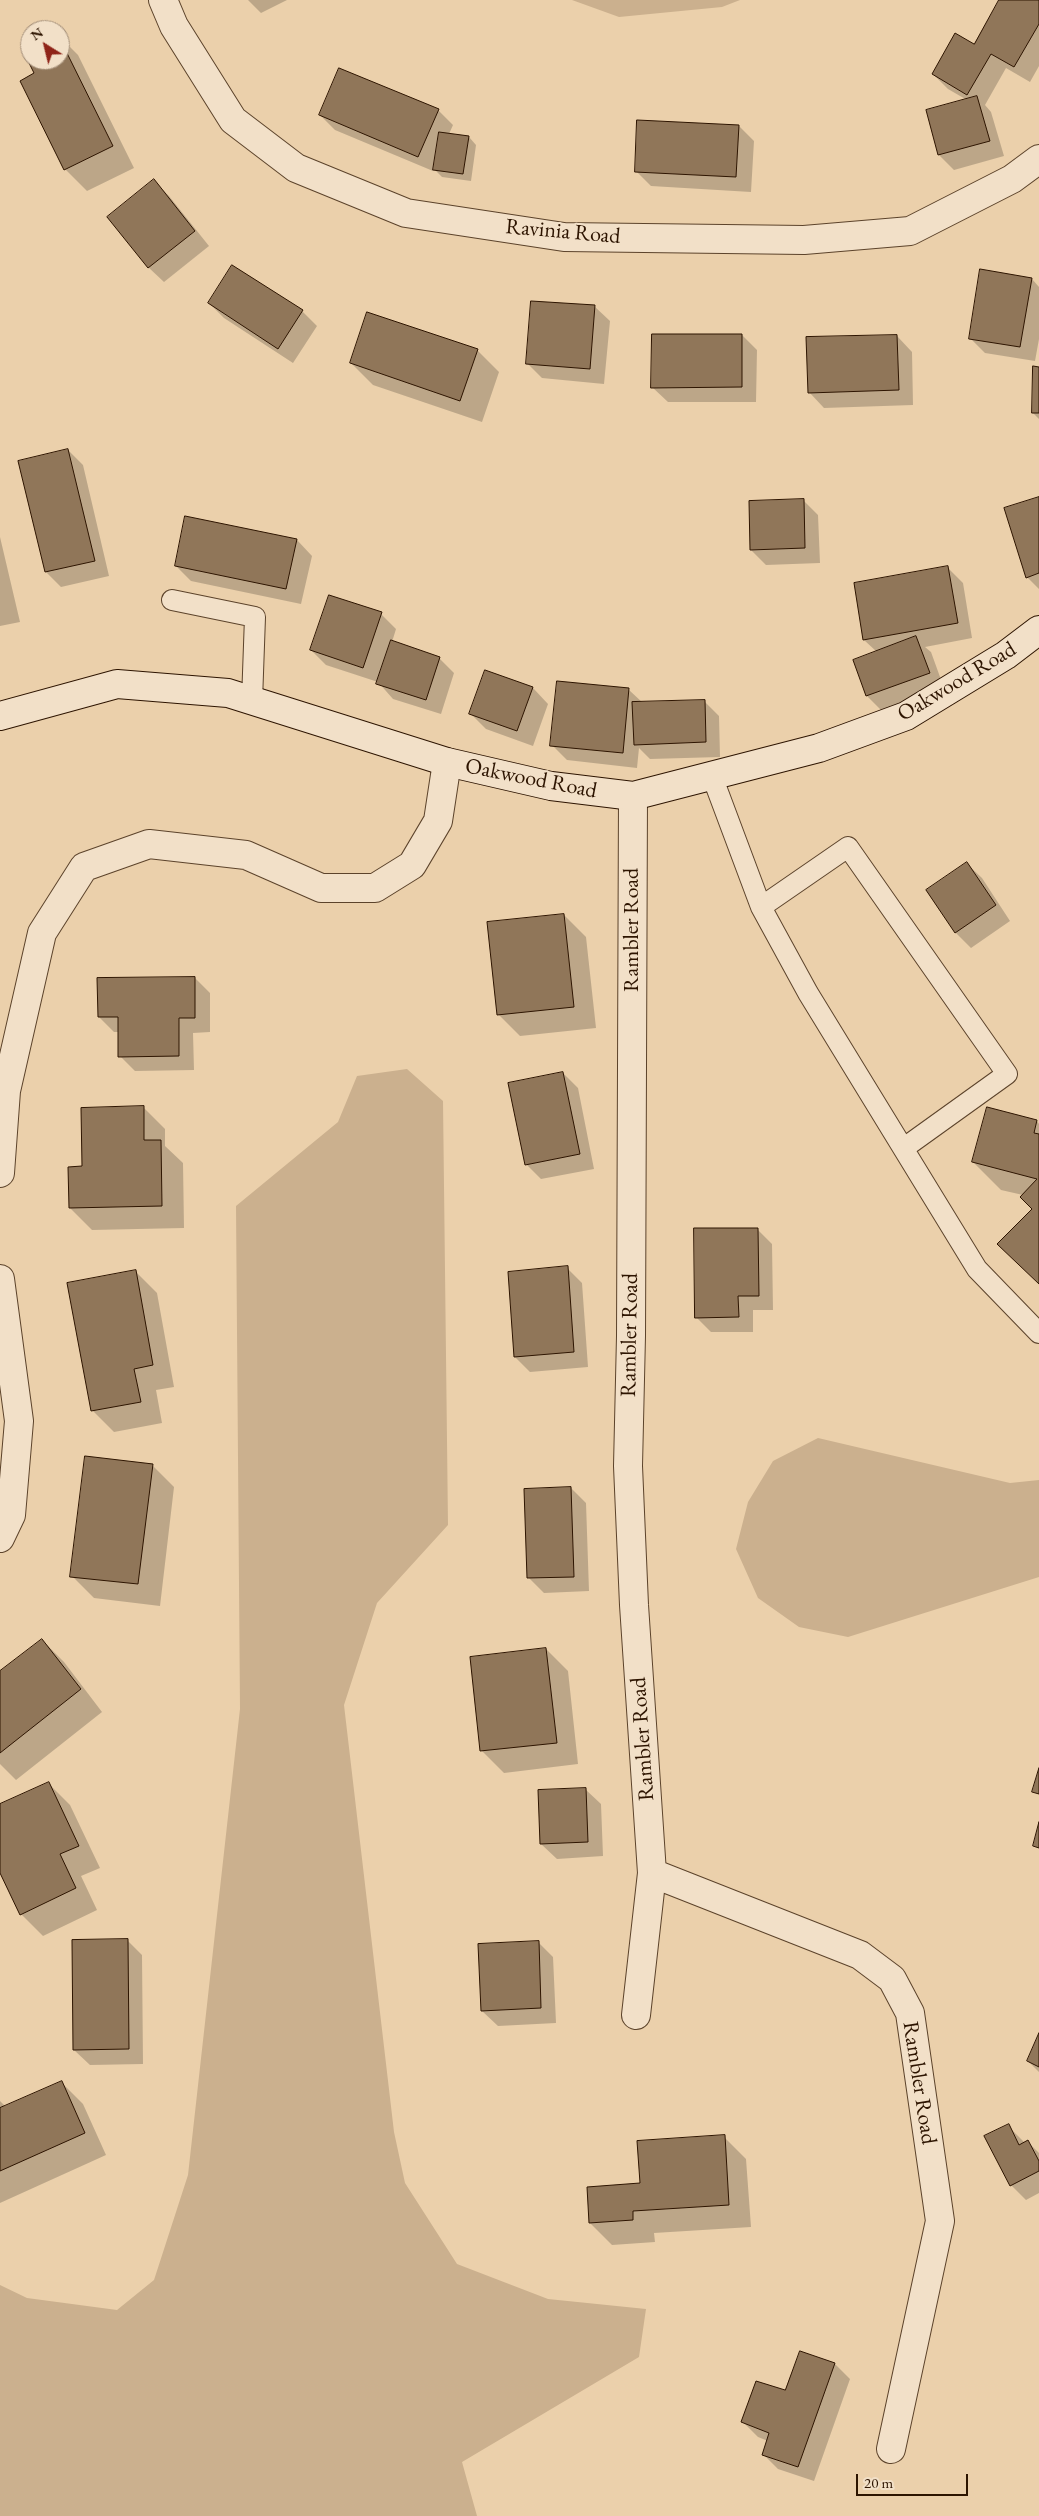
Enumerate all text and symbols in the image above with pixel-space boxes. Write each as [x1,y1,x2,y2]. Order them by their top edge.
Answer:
north arrow [20,20,70,70]
text: N [27,23,47,44]
street label: Ravinia Road [504,214,622,250]
street label: Oakwood Road [893,636,1021,728]
street label: Oakwood Road [463,753,599,805]
street label: Rambler Road [619,868,645,992]
street label: Rambler Road [616,1273,644,1397]
street label: Rambler Road [625,1676,661,1802]
street label: Rambler Road [896,2020,942,2146]
scale bar [859,2464,972,2496]
text: 20 m [864,2473,893,2492]

